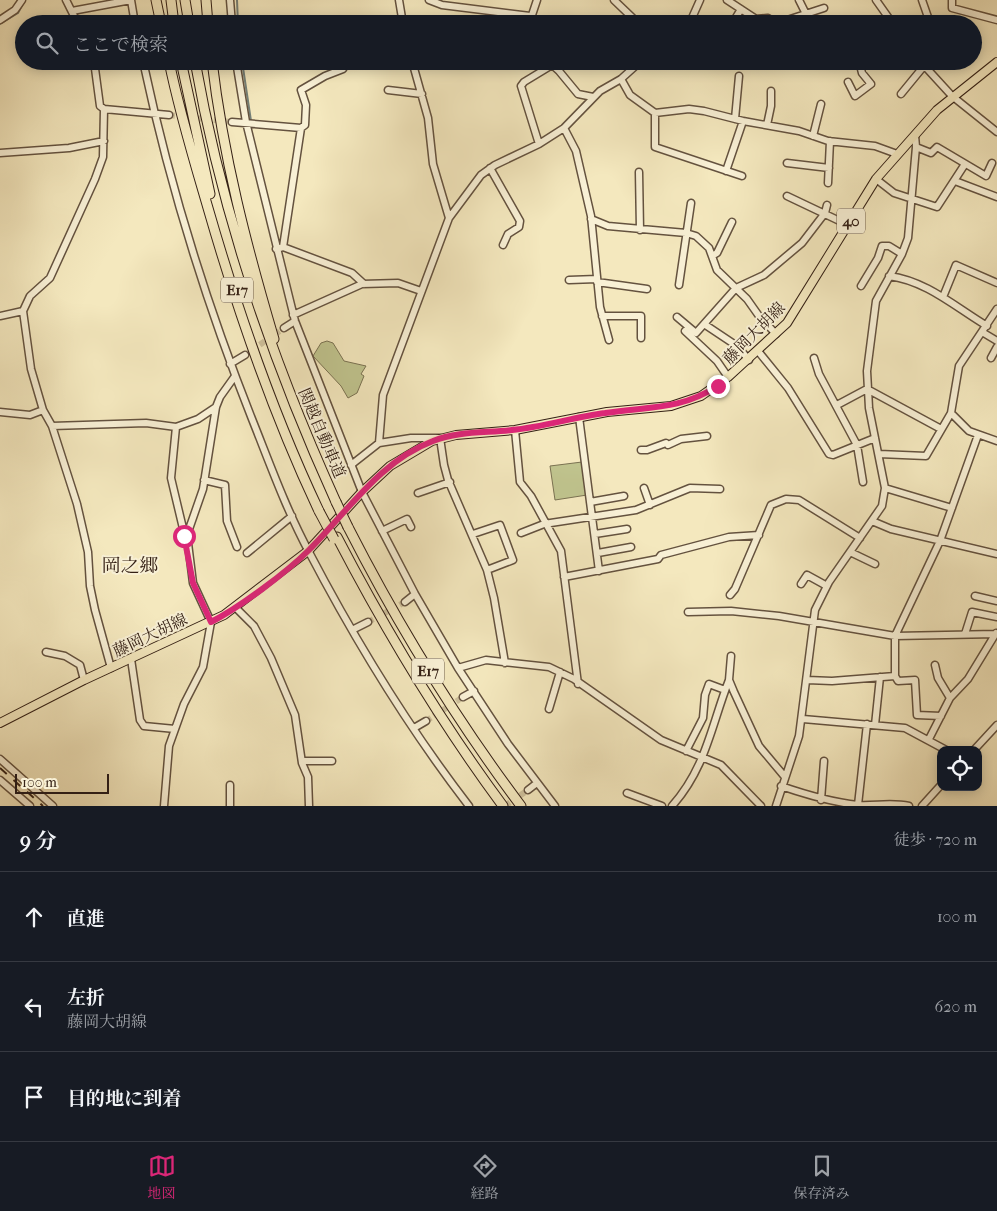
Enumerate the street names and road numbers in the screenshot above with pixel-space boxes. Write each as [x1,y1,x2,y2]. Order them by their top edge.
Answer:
road number: 40 [837,208,865,234]
road number: E17 [221,278,253,302]
street label: 藤岡大胡線 [719,298,789,368]
street label: 関越自動車道 [294,385,350,481]
street label: 藤岡大胡線 [110,609,190,661]
road number: E17 [412,658,444,684]

